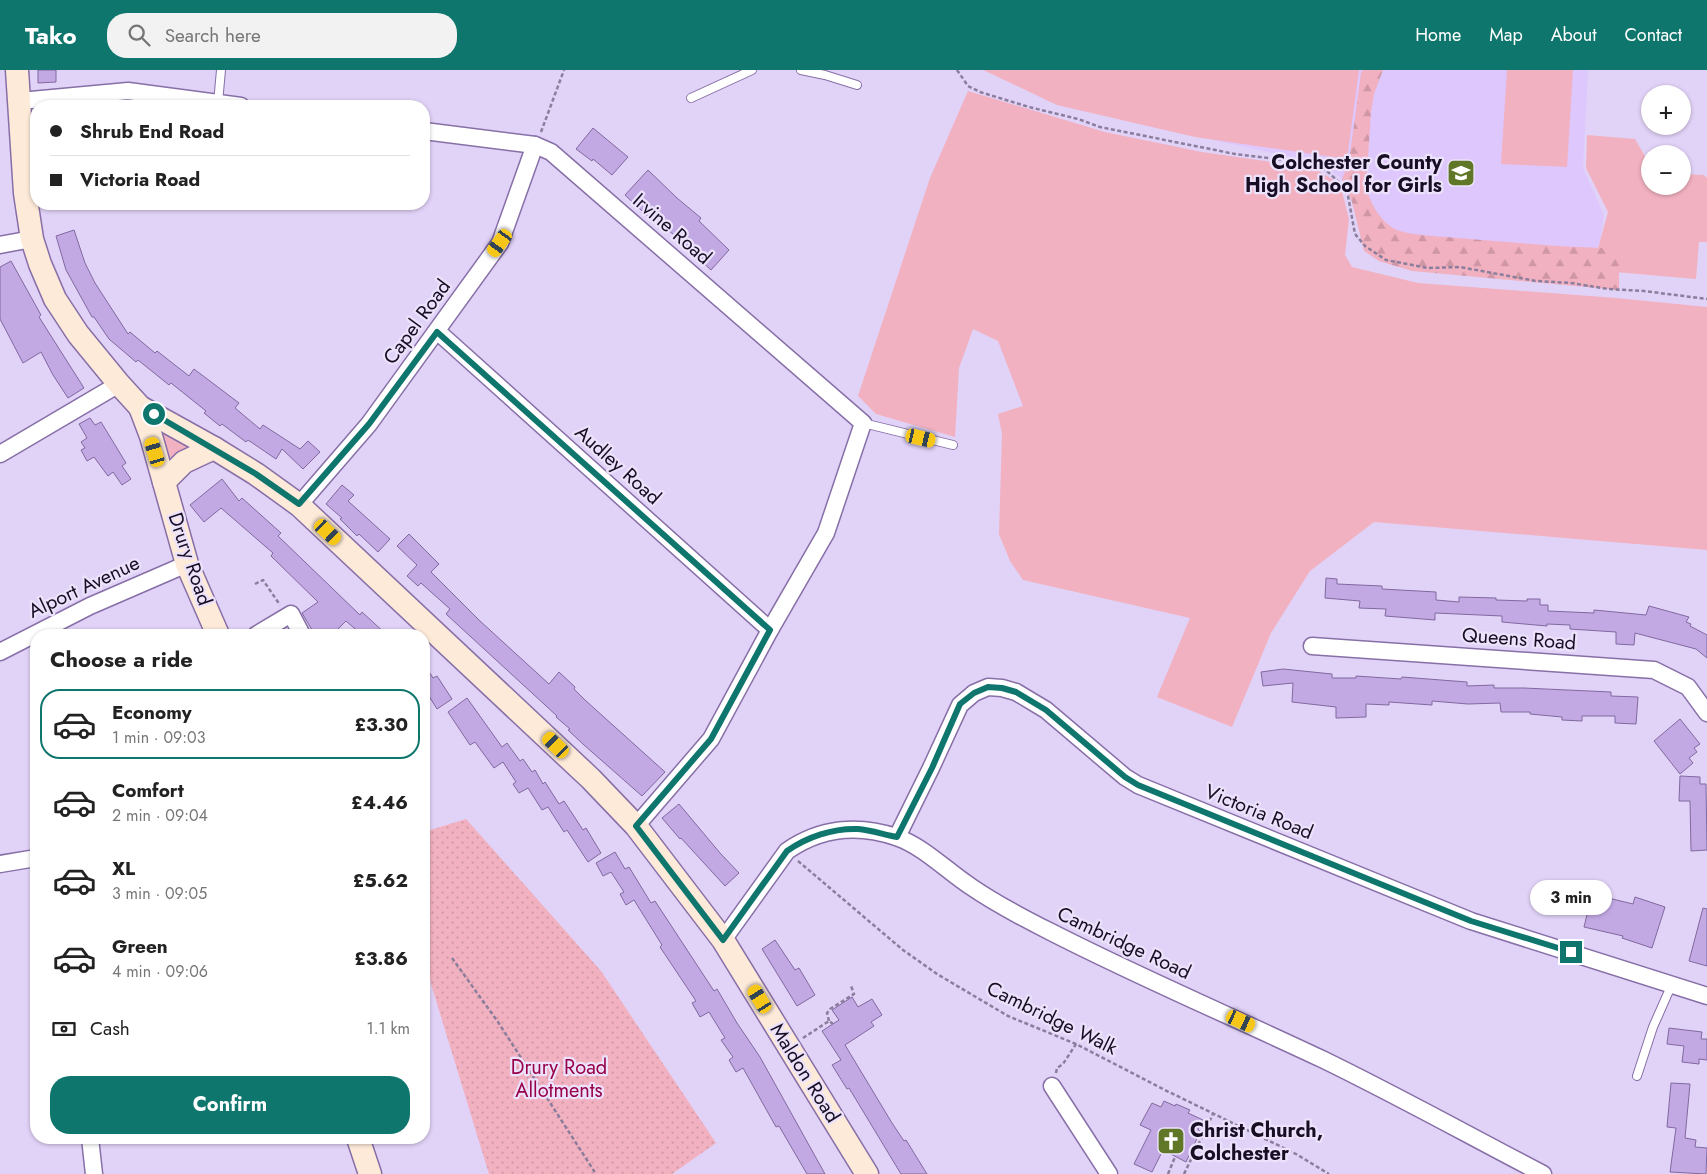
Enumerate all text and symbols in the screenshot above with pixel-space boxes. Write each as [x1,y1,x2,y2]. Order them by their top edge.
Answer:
search box [107,13,457,58]
text: Tako [25,18,77,53]
icon: search [125,21,153,49]
text: Search here [165,22,261,49]
text: Home [1415,22,1461,48]
text: Map [1489,22,1523,48]
text: About [1551,22,1596,48]
text: Contact [1624,22,1682,48]
map controls [1641,85,1691,195]
button: + [1641,85,1691,135]
text: Shrub End Road [80,118,224,145]
button: − [1641,145,1691,195]
place label: Colchester County High School for Girls [1245,148,1443,200]
school or university icon: Colchester County High School for Girls [1446,158,1476,188]
text: Victoria Road [80,166,200,193]
street label: Irvine Road [626,186,718,272]
car [485,226,514,260]
street label: Capel Road [376,274,458,370]
route start [143,403,165,425]
street label: Audley Road [568,418,668,512]
car [904,427,937,449]
car [143,435,166,469]
street label: Drury Road [161,509,219,609]
car [311,516,344,548]
street label: Alport Avenue [23,548,145,626]
street label: Queens Road [1461,621,1577,657]
text: Choose a ride [50,643,193,675]
text: Economy [112,699,192,726]
icon: car [52,702,97,747]
text: £3.30 [354,711,408,738]
text: 1 min · 09:03 [112,726,205,749]
car [539,729,572,761]
text: Comfort [112,777,184,804]
street label: Victoria Road [1200,777,1318,847]
icon: car [52,780,97,825]
text: £4.46 [351,789,408,816]
text: 2 min · 09:04 [112,804,208,827]
text: XL [112,855,135,882]
icon: car [52,858,97,903]
text: £5.62 [353,867,408,894]
callout: 3 min [1530,880,1612,914]
text: 3 min · 09:05 [112,882,207,905]
text: 3 min [1550,886,1592,909]
street label: Cambridge Road [1052,899,1196,987]
text: Green [112,933,168,960]
icon: car [52,936,97,981]
route end [1560,941,1582,963]
text: £3.86 [354,945,408,972]
text: 4 min · 09:06 [112,960,208,983]
street label: Cambridge Walk [982,974,1122,1062]
car [745,982,774,1016]
car [1224,1008,1257,1034]
icon: cash [50,1015,78,1043]
text: Cash [90,1015,130,1042]
text: 1.1 km [366,1017,410,1040]
street label: Maldon Road [763,1018,847,1128]
park label: Drury Road Allotments [511,1053,607,1105]
button: Confirm [50,1076,410,1134]
place label: Christ Church, Colchester [1190,1116,1323,1168]
church icon: Christ Church, Colchester [1156,1126,1186,1156]

